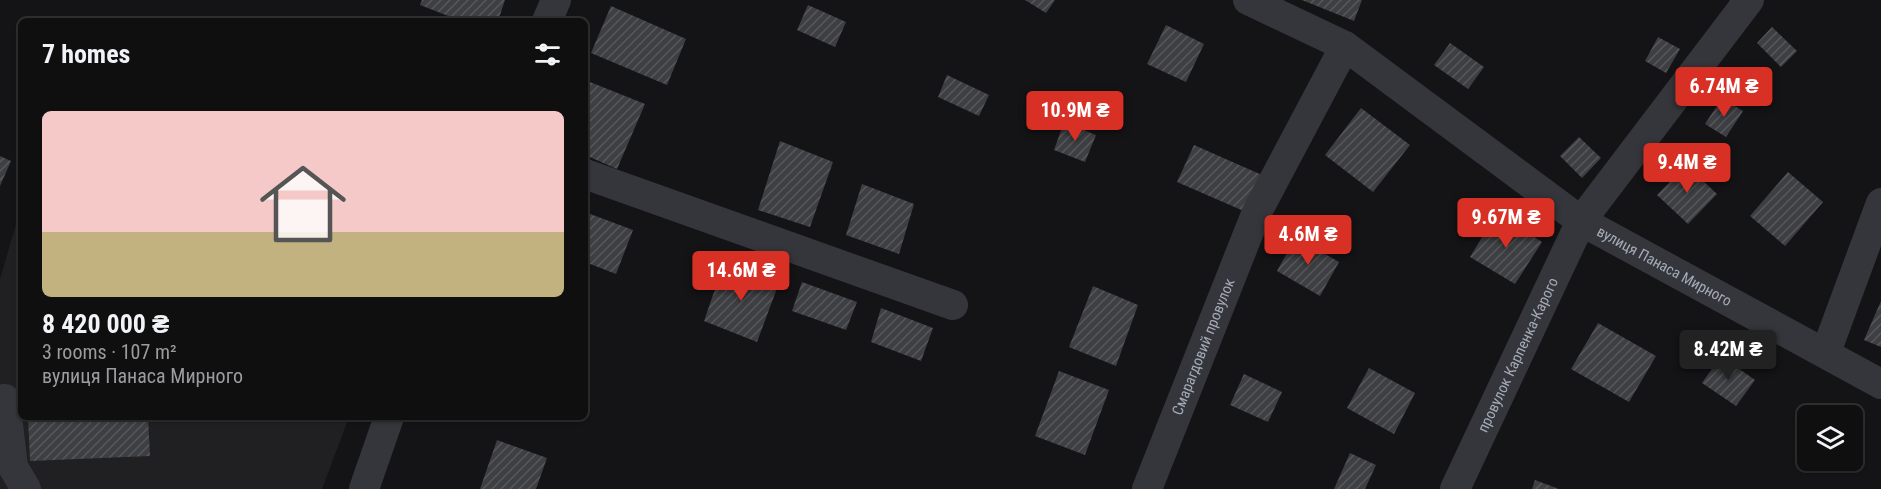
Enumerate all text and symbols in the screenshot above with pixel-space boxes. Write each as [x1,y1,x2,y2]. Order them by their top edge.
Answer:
icon: filters [531,38,564,71]
text: 7 homes [42,39,130,69]
pin: 6.74M ₴ [1669,67,1779,118]
text: 6.74M ₴ [1689,74,1759,98]
pin: 10.9M ₴ [1020,91,1130,142]
text: 10.9M ₴ [1040,98,1110,122]
pin: 9.4M ₴ [1638,143,1736,194]
icon: home [249,150,357,258]
text: 9.4M ₴ [1657,150,1717,174]
pin: 9.67M ₴ [1451,198,1561,249]
text: 9.67M ₴ [1471,205,1541,229]
pin: 4.6M ₴ [1259,215,1357,266]
text: 4.6M ₴ [1278,222,1338,246]
street label: вулиця Панаса Мирного [1594,222,1735,310]
pin: 14.6M ₴ [686,251,796,302]
text: 14.6M ₴ [706,258,776,282]
street label: провулок Карпенка-Карого [1474,275,1562,435]
street label: Смарагдовий провулок [1168,276,1239,418]
text: 8 420 000 ₴ [42,309,169,339]
pin: 8.42M ₴ [1673,330,1783,381]
text: 8.42M ₴ [1693,337,1763,361]
text: 3 rooms · 107 m² [42,340,177,364]
text: вулиця Панаса Мирного [42,364,243,388]
map controls [1797,405,1863,471]
button: layers [1797,405,1863,471]

